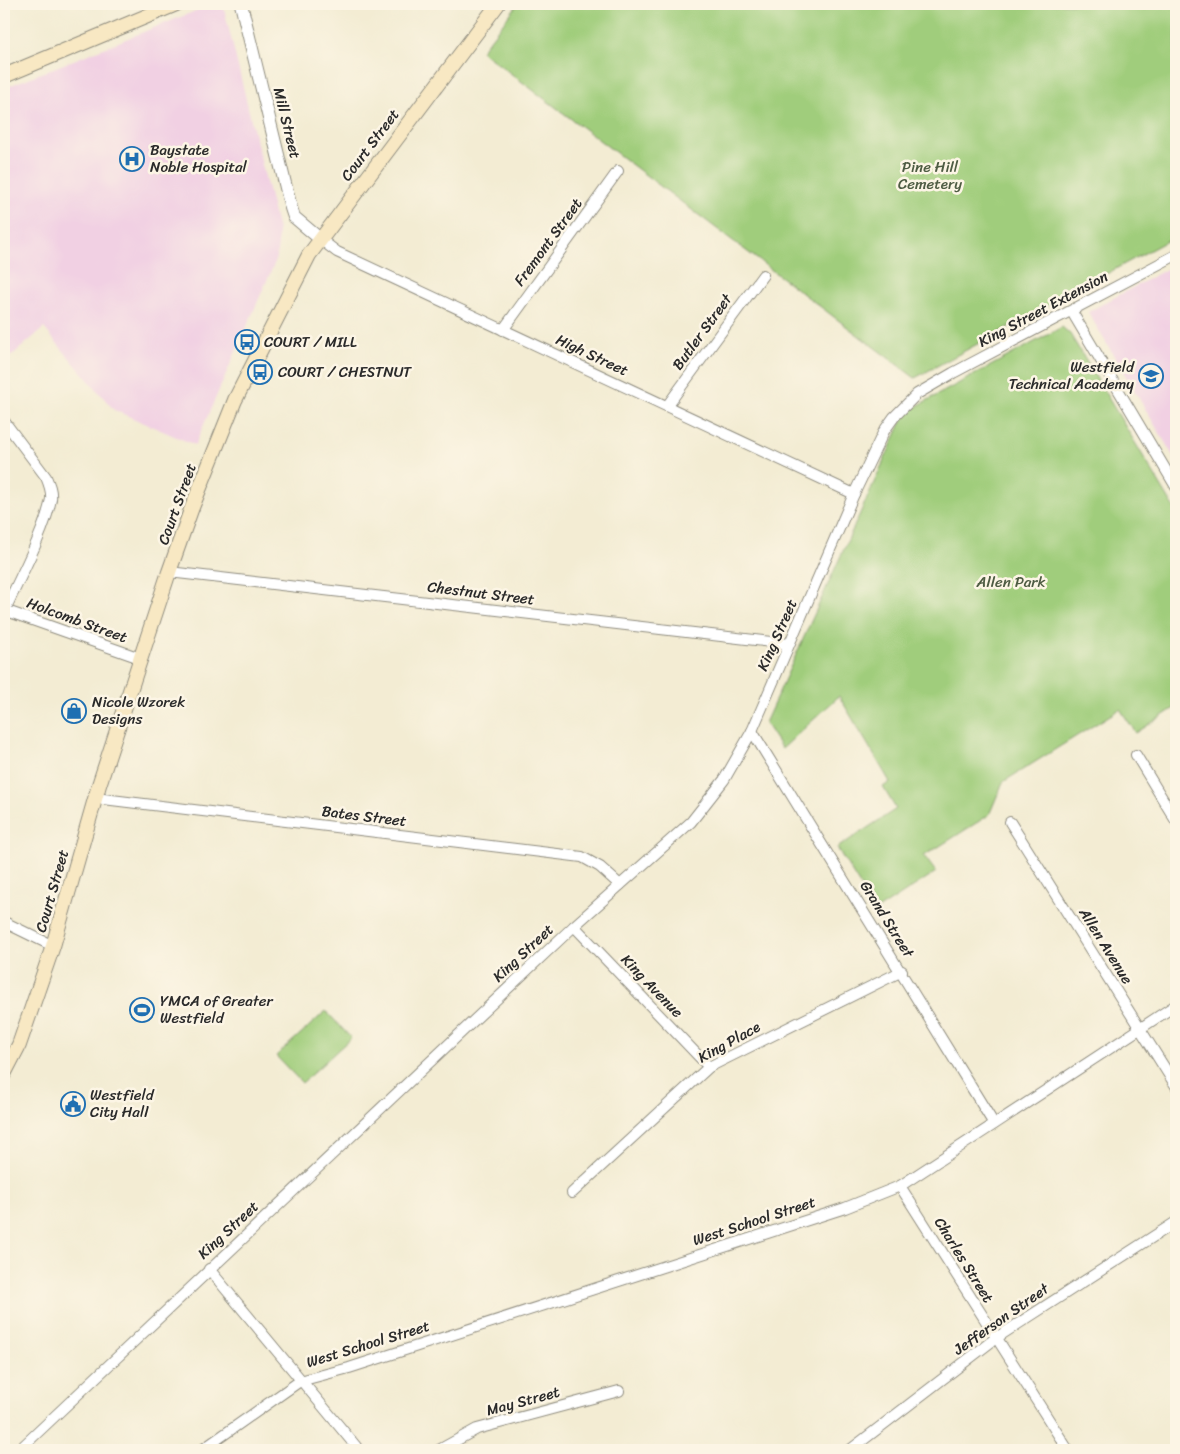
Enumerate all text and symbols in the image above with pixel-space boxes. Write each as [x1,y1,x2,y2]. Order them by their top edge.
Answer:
street label: Mill Street [266,85,308,162]
street label: Court Street [334,103,406,187]
place label: Baystate Noble Hospital [150,137,247,180]
hospital icon: Baystate Noble Hospital [119,146,145,172]
park label: Pine Hill Cemetery [898,154,962,197]
street label: Fremont Street [507,192,589,292]
street label: King Street Extension [973,264,1113,354]
street label: Butler Street [665,288,739,376]
street label: High Street [551,327,633,383]
bus stop icon: COURT / MILL [234,329,260,355]
place label: COURT / MILL [264,329,357,355]
place label: Westfield Technical Academy [1009,354,1135,397]
bus stop icon: COURT / CHESTNUT [247,359,273,385]
place label: COURT / CHESTNUT [278,359,413,385]
school or university icon: Westfield Technical Academy [1138,363,1164,389]
street label: Court Street [150,459,204,548]
park label: Allen Park [976,569,1045,595]
street label: Chestnut Street [426,574,536,613]
street label: Holcomb Street [23,590,131,650]
street label: King Street [750,594,805,675]
place label: Nicole Wzorek Designs [92,689,185,732]
shop icon: Nicole Wzorek Designs [61,698,87,724]
street label: Bates Street [320,798,408,834]
street label: Court Street [28,846,76,936]
street label: Grand Street [853,875,921,963]
street label: Allen Avenue [1072,902,1140,990]
street label: King Street [486,917,560,989]
street label: King Avenue [614,948,690,1024]
place label: YMCA of Greater Westfield [160,988,274,1031]
sports icon: YMCA of Greater Westfield [129,997,155,1023]
street label: King Place [693,1014,765,1070]
place label: Westfield City Hall [90,1082,155,1125]
public building icon: Westfield City Hall [60,1091,86,1117]
street label: West School Street [689,1189,819,1253]
street label: King Street [191,1194,265,1266]
street label: Charles Street [927,1212,1001,1309]
street label: Jefferson Street [947,1276,1055,1362]
street label: West School Street [303,1313,433,1375]
street label: May Street [483,1379,563,1423]

